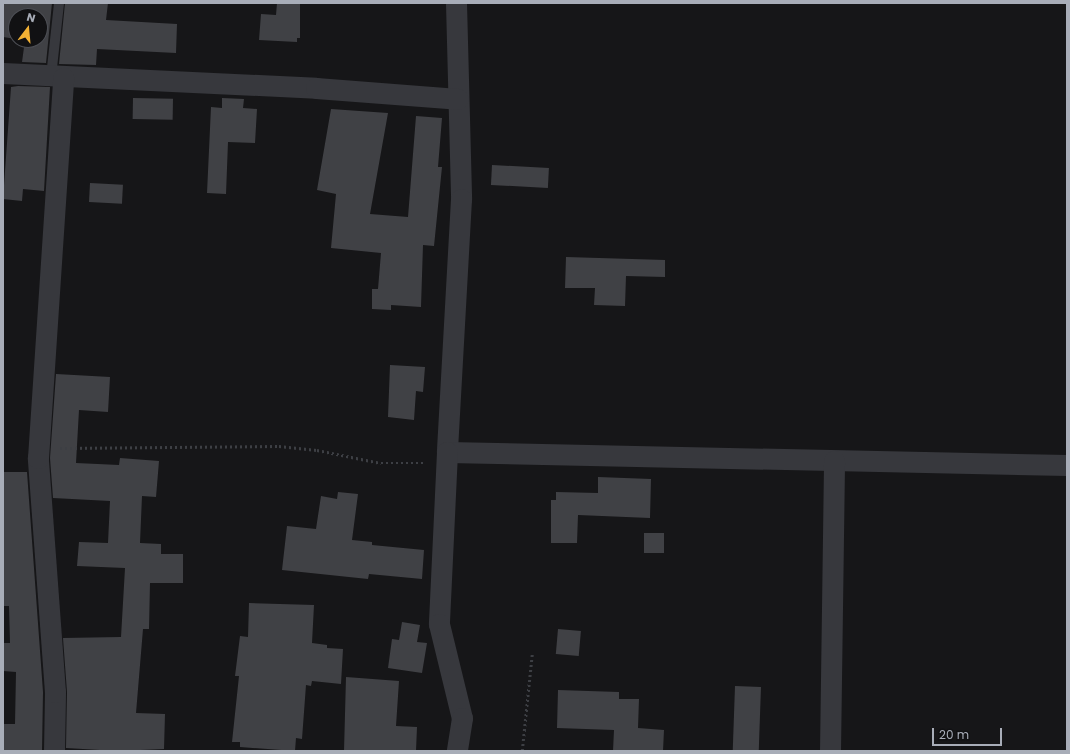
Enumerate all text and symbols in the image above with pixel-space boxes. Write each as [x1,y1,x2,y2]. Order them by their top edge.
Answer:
north arrow [8,8,48,48]
text: N [25,9,37,26]
scale bar [934,720,1004,746]
text: 20 m [939,726,969,743]

